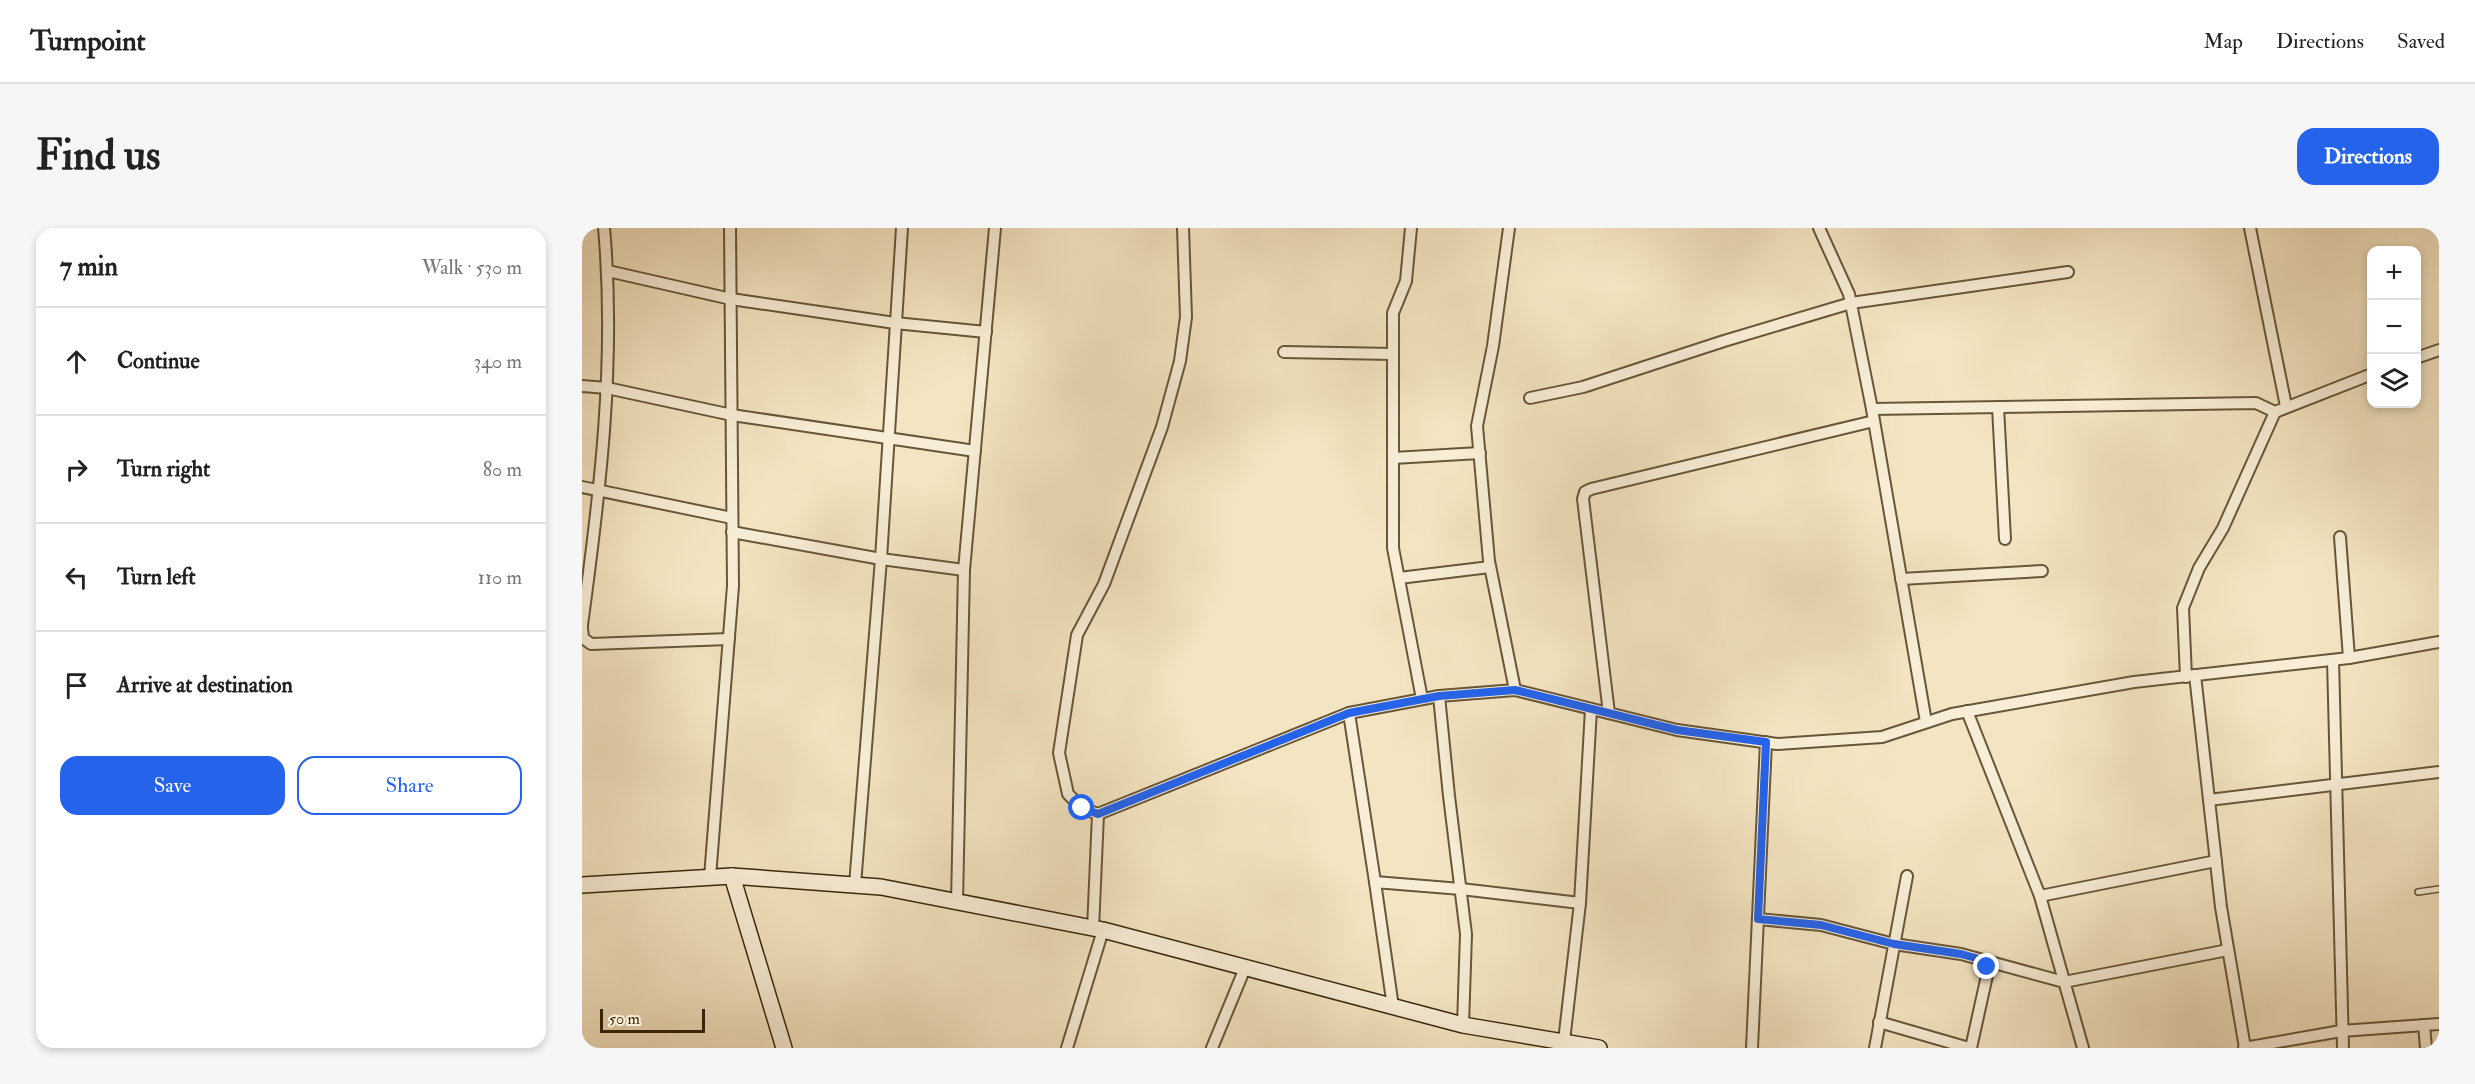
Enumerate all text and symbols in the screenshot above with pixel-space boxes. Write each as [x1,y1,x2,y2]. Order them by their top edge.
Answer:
text: Turnpoint [30,24,146,59]
text: Map [2203,28,2243,55]
text: Directions [2276,28,2364,55]
text: Saved [2397,28,2445,55]
button: Directions [2297,128,2439,185]
text: Find us [36,130,160,182]
map controls [2367,246,2421,408]
button: + [2367,246,2421,300]
text: 7 min [60,251,118,283]
text: Walk · 530 m [422,255,522,280]
button: − [2367,300,2421,354]
icon: ahead [60,345,93,378]
text: Continue [117,347,200,375]
text: 340 m [474,349,522,374]
button: layers [2367,354,2421,408]
icon: right [60,453,93,486]
text: Turn right [117,455,210,483]
text: 80 m [483,457,522,482]
icon: left [60,561,93,594]
text: Turn left [117,563,196,591]
text: 110 m [478,565,522,590]
icon: arrive [60,669,93,702]
text: Arrive at destination [117,671,293,699]
button: Save [60,756,285,815]
button: Share [297,756,522,815]
route start [1068,794,1094,820]
route end [1973,953,1999,979]
scale bar [600,1006,705,1034]
text: 50 m [609,1009,640,1029]

